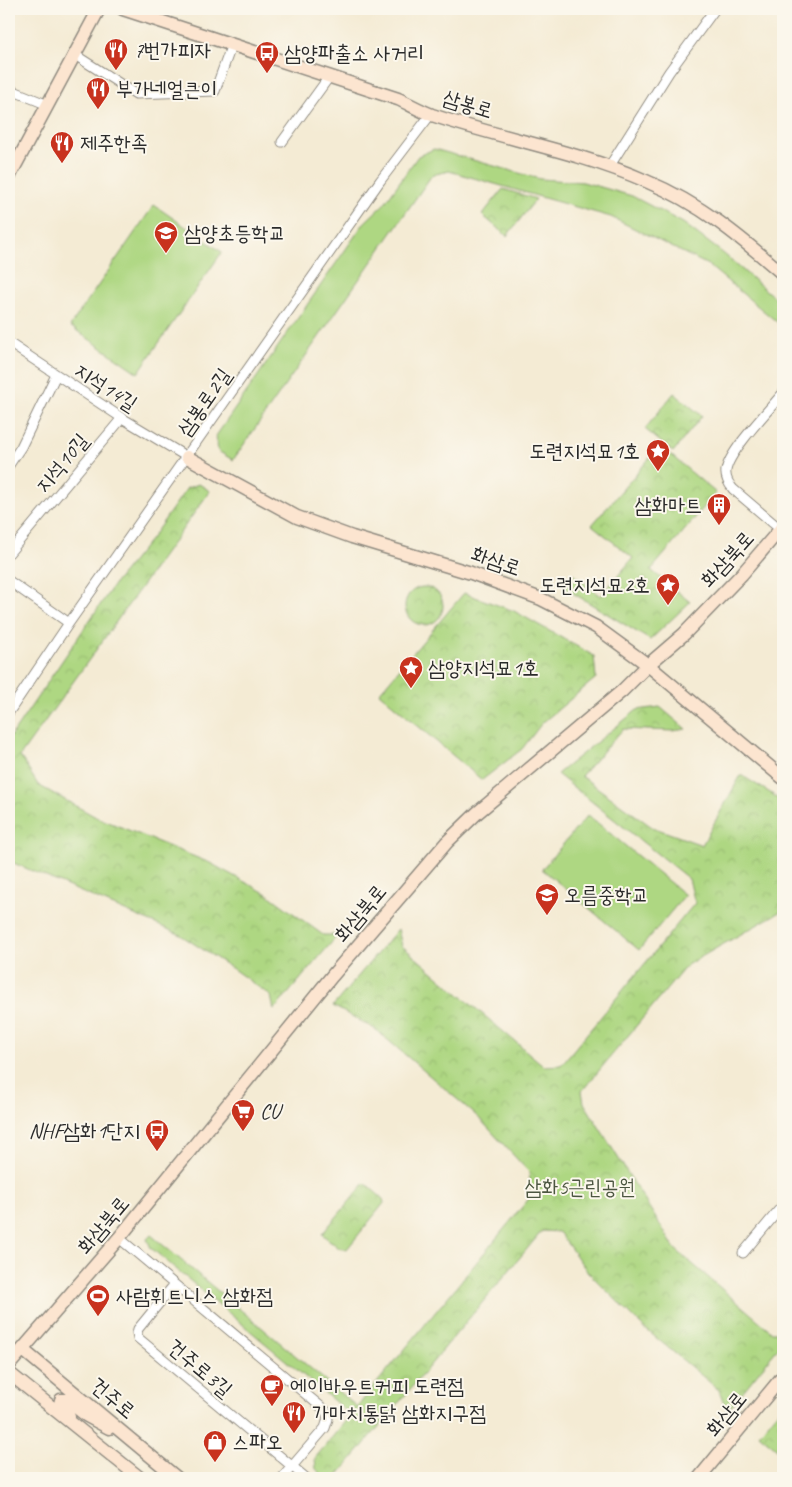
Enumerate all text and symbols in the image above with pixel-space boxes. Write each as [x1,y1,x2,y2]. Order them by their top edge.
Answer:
restaurant icon: 7번가피자 [103,37,129,71]
place label: 7번가피자 [134,37,211,63]
bus stop icon: 삼양파출소 사거리 [254,40,280,74]
place label: 삼양파출소 사거리 [284,40,424,66]
restaurant icon: 부가네얼큰이 [85,76,111,110]
place label: 부가네얼큰이 [116,76,217,102]
street label: 삼봉로 [440,84,496,124]
restaurant icon: 제주한족 [49,130,75,164]
place label: 제주한족 [80,130,148,156]
school or university icon: 삼양초등학교 [153,220,179,254]
place label: 삼양초등학교 [184,220,285,246]
street label: 지석14길 [70,357,142,417]
street label: 삼봉로2길 [171,363,237,441]
street label: 지석10길 [30,428,94,498]
place label: 도련지석묘1호 [529,438,640,464]
place icon: 도련지석묘1호 [645,438,671,472]
place label: 삼화마트 [634,492,702,518]
building icon: 삼화마트 [706,492,732,526]
street label: 화삼북로 [695,525,759,593]
street label: 화삼로 [468,540,524,582]
place label: 도련지석묘2호 [539,572,650,598]
place icon: 도련지석묘2호 [655,572,681,606]
place icon: 삼양지석묘1호 [398,655,424,689]
place label: 삼양지석묘1호 [428,655,539,681]
street label: 화삼북로 [328,879,392,947]
school or university icon: 오름중학교 [534,882,560,916]
place label: 오름중학교 [564,882,649,908]
supermarket icon: CU [230,1098,256,1132]
place label: CU [260,1098,284,1124]
place label: NHF삼화1단지 [29,1118,140,1144]
bus stop icon: NHF삼화1단지 [144,1118,170,1152]
park label: 삼화5근린공원 [525,1174,635,1200]
street label: 화삼북로 [71,1191,135,1259]
sports icon: 사람휘트니스 삼화점 [85,1283,111,1317]
place label: 사람휘트니스 삼화점 [116,1283,273,1309]
street label: 건주로3길 [162,1333,238,1403]
street label: 건주로 [85,1372,141,1424]
cafe icon: 에이바우트커피 도련점 [259,1373,285,1407]
place label: 에이바우트커피 도련점 [290,1373,464,1399]
street label: 화삼로 [700,1386,752,1442]
restaurant icon: 가마치통닭 삼화지구점 [281,1400,307,1434]
place label: 가마치통닭 삼화지구점 [312,1400,486,1426]
shop icon: 스파오 [202,1429,228,1463]
place label: 스파오 [232,1429,283,1455]

